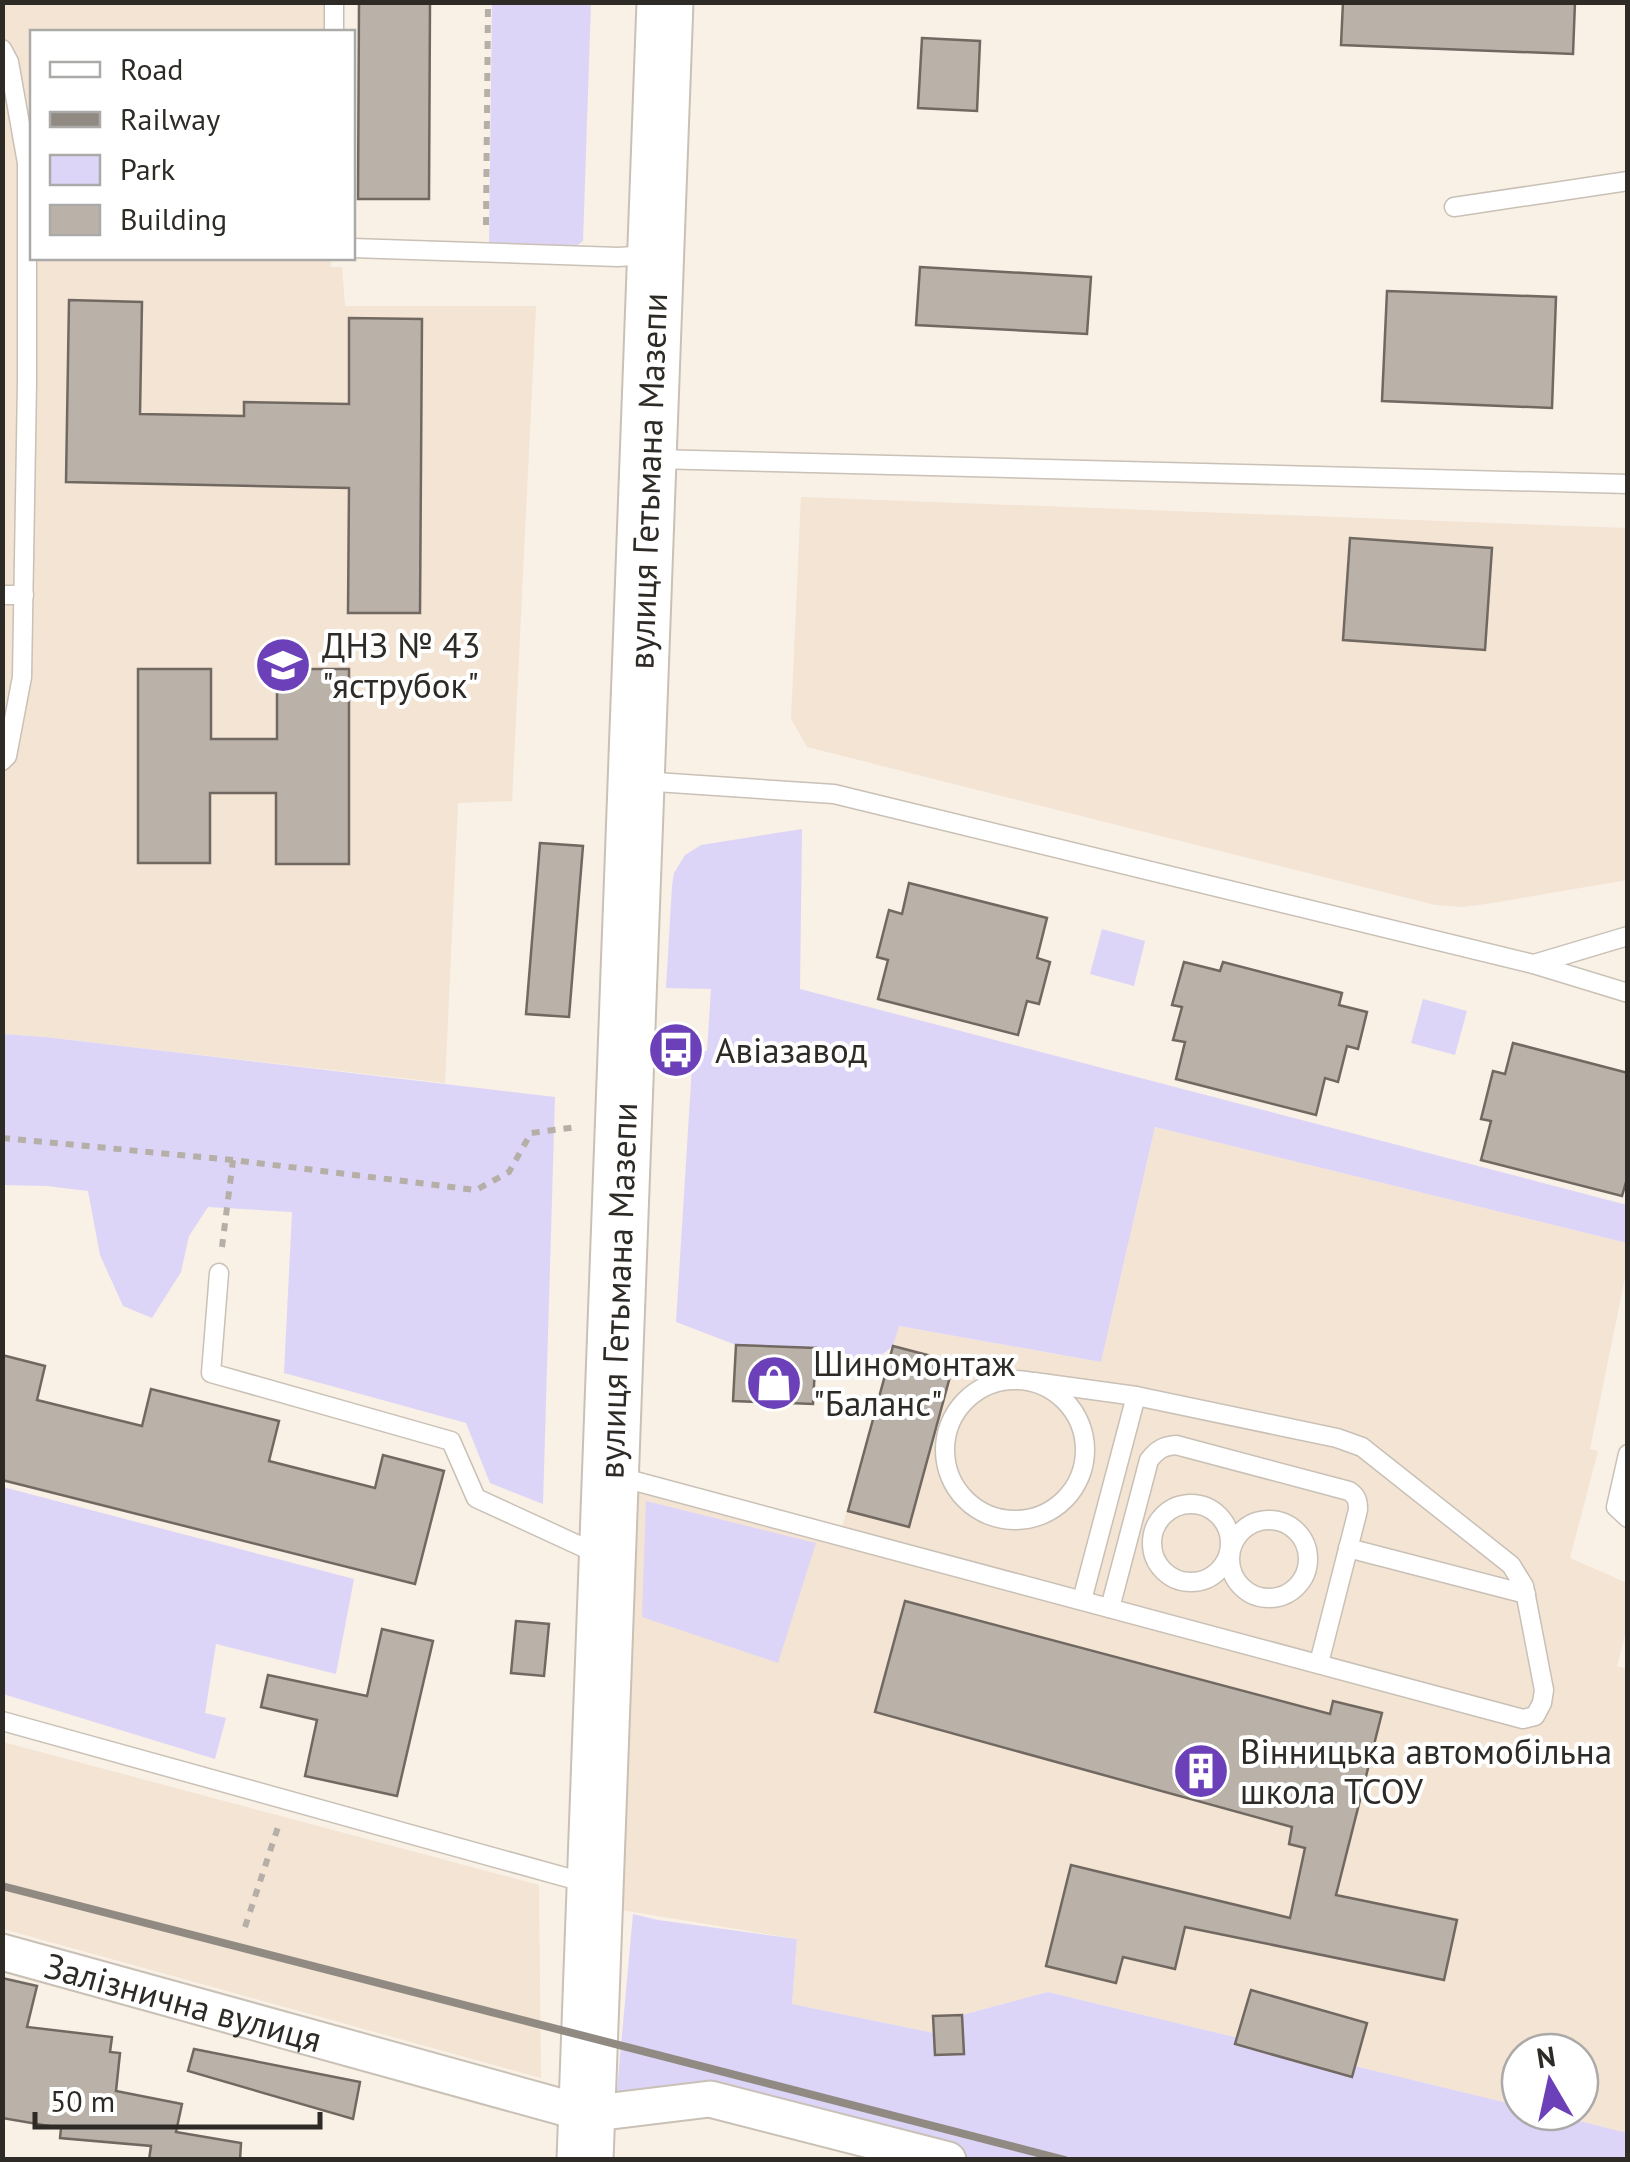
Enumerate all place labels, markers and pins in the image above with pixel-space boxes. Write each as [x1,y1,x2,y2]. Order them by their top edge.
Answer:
place label: ДНЗ № 43 "яструбок" [322,622,481,708]
school or university icon: ДНЗ № 43 "яструбок" [253,635,313,695]
bus stop icon: Авіазавод [646,1020,706,1080]
place label: Авіазавод [715,1027,867,1073]
place label: Шиномонтаж "Баланс" [813,1340,1016,1426]
shop icon: Шиномонтаж "Баланс" [744,1353,804,1413]
place label: Вінницька автомобільна школа ТСОУ [1240,1728,1612,1814]
building icon: Вінницька автомобільна школа ТСОУ [1171,1741,1231,1801]

